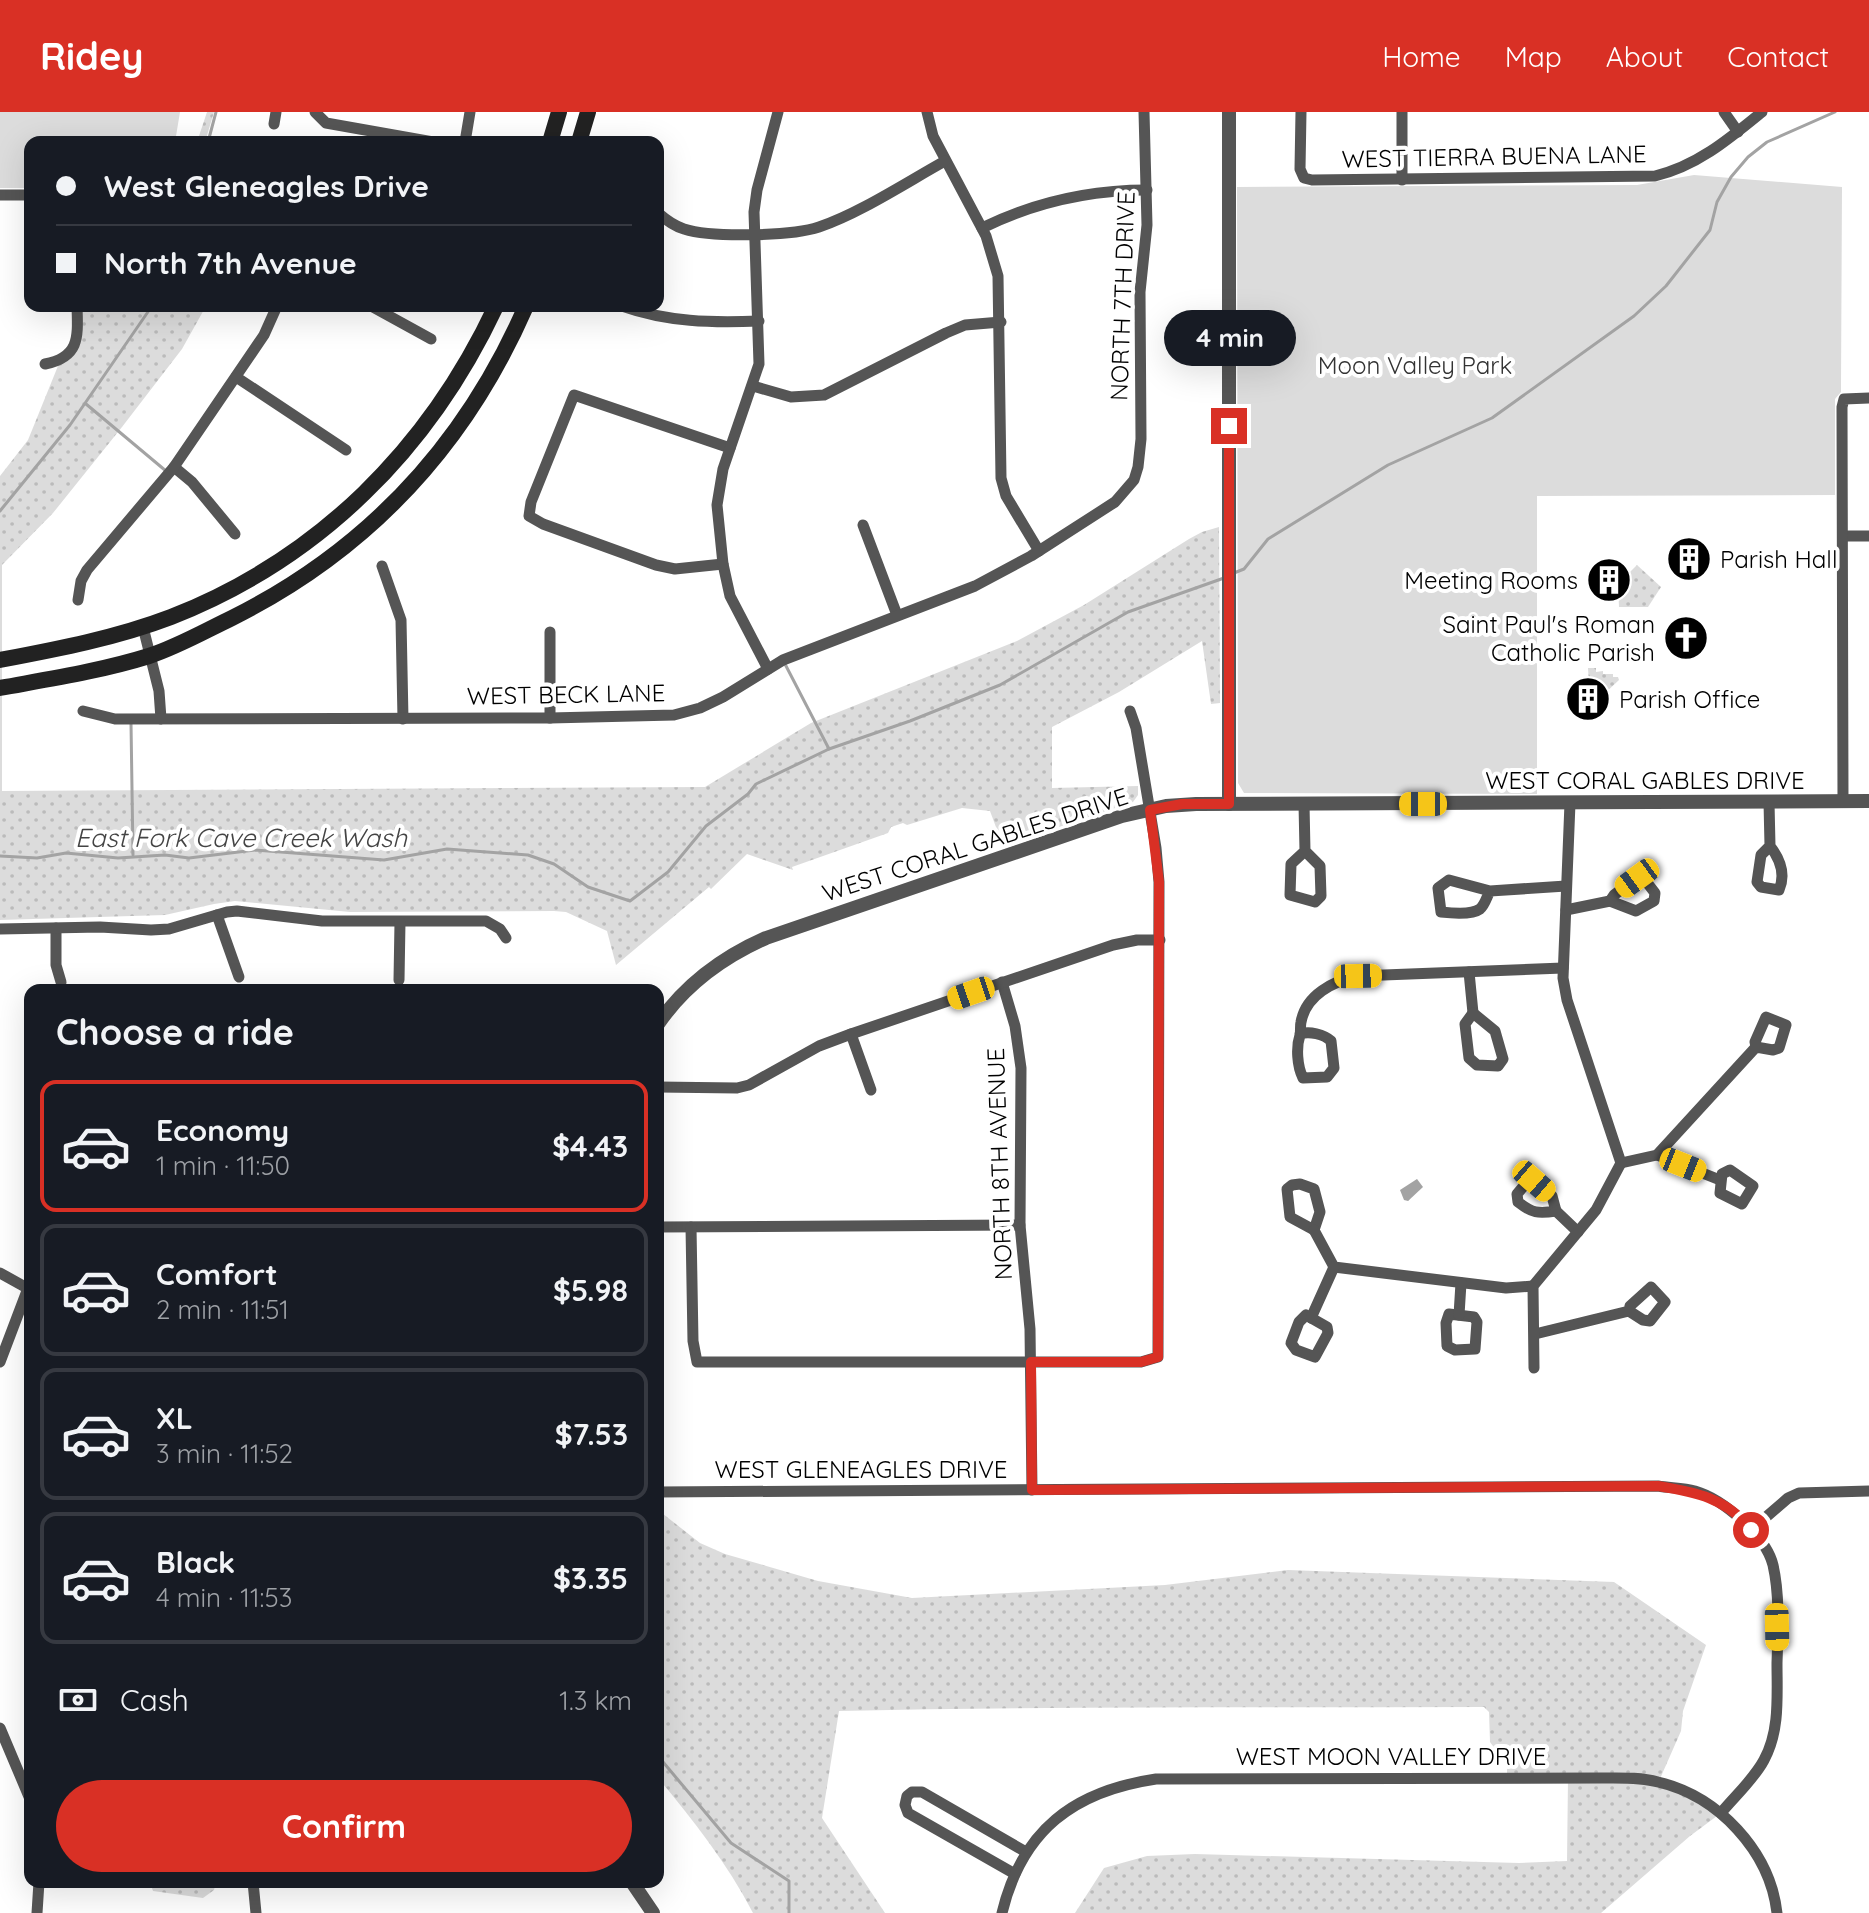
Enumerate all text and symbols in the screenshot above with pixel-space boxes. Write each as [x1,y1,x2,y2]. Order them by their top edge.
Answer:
text: Ridey [40,32,143,80]
text: Home [1382,39,1461,74]
text: Map [1505,39,1562,74]
text: About [1606,39,1683,74]
text: Contact [1727,39,1829,74]
street label: WEST TIERRA BUENA LANE [1341,138,1647,174]
text: West Gleneagles Drive [104,167,429,205]
street label: NORTH 7TH DRIVE [1103,191,1141,401]
text: North 7th Avenue [104,244,357,282]
callout: 4 min [1163,310,1295,366]
text: 4 min [1196,321,1264,354]
park label: Moon Valley Park [1318,350,1512,380]
route end [1211,408,1247,444]
building icon: Parish Hall [1665,535,1713,583]
place label: Parish Hall [1720,544,1837,574]
building icon: Meeting Rooms [1585,556,1633,604]
place label: Meeting Rooms [1404,565,1578,595]
place label: Saint Paul's Roman Catholic Parish [1442,609,1655,667]
church icon: Saint Paul's Roman Catholic Parish [1662,614,1710,662]
building icon: Parish Office [1564,675,1612,723]
street label: WEST BECK LANE [467,677,665,711]
place label: Parish Office [1619,684,1760,714]
street label: WEST CORAL GABLES DRIVE [1485,765,1805,795]
street label: WEST CORAL GABLES DRIVE [818,780,1132,908]
car [1399,792,1447,816]
water label: East Fork Cave Creek Wash [75,821,408,854]
car [1611,854,1663,902]
car [1334,964,1382,988]
car [944,974,998,1012]
text: Choose a ride [56,1009,294,1054]
street label: NORTH 8TH AVENUE [980,1047,1018,1281]
icon: car [60,1110,132,1182]
text: Economy [156,1111,289,1149]
text: $4.43 [552,1127,628,1165]
car [1656,1145,1710,1185]
text: 1 min · 11:50 [156,1149,290,1182]
car [1508,1156,1560,1206]
icon: car [60,1254,132,1326]
text: Comfort [156,1255,277,1293]
text: $5.98 [553,1271,628,1309]
text: 2 min · 11:51 [156,1293,289,1326]
icon: car [60,1398,132,1470]
text: XL [156,1399,193,1437]
text: $7.53 [555,1415,628,1453]
text: 3 min · 11:52 [156,1437,293,1470]
street label: WEST GLENEAGLES DRIVE [715,1454,1008,1484]
route start [1733,1512,1769,1548]
icon: car [60,1542,132,1614]
text: Black [156,1543,235,1581]
text: $3.35 [553,1559,628,1597]
text: 4 min · 11:53 [156,1581,292,1614]
car [1765,1603,1789,1651]
icon: cash [56,1678,100,1722]
text: Cash [120,1681,189,1719]
text: 1.3 km [559,1684,632,1717]
street label: WEST MOON VALLEY DRIVE [1236,1741,1546,1771]
button: Confirm [56,1780,632,1872]

